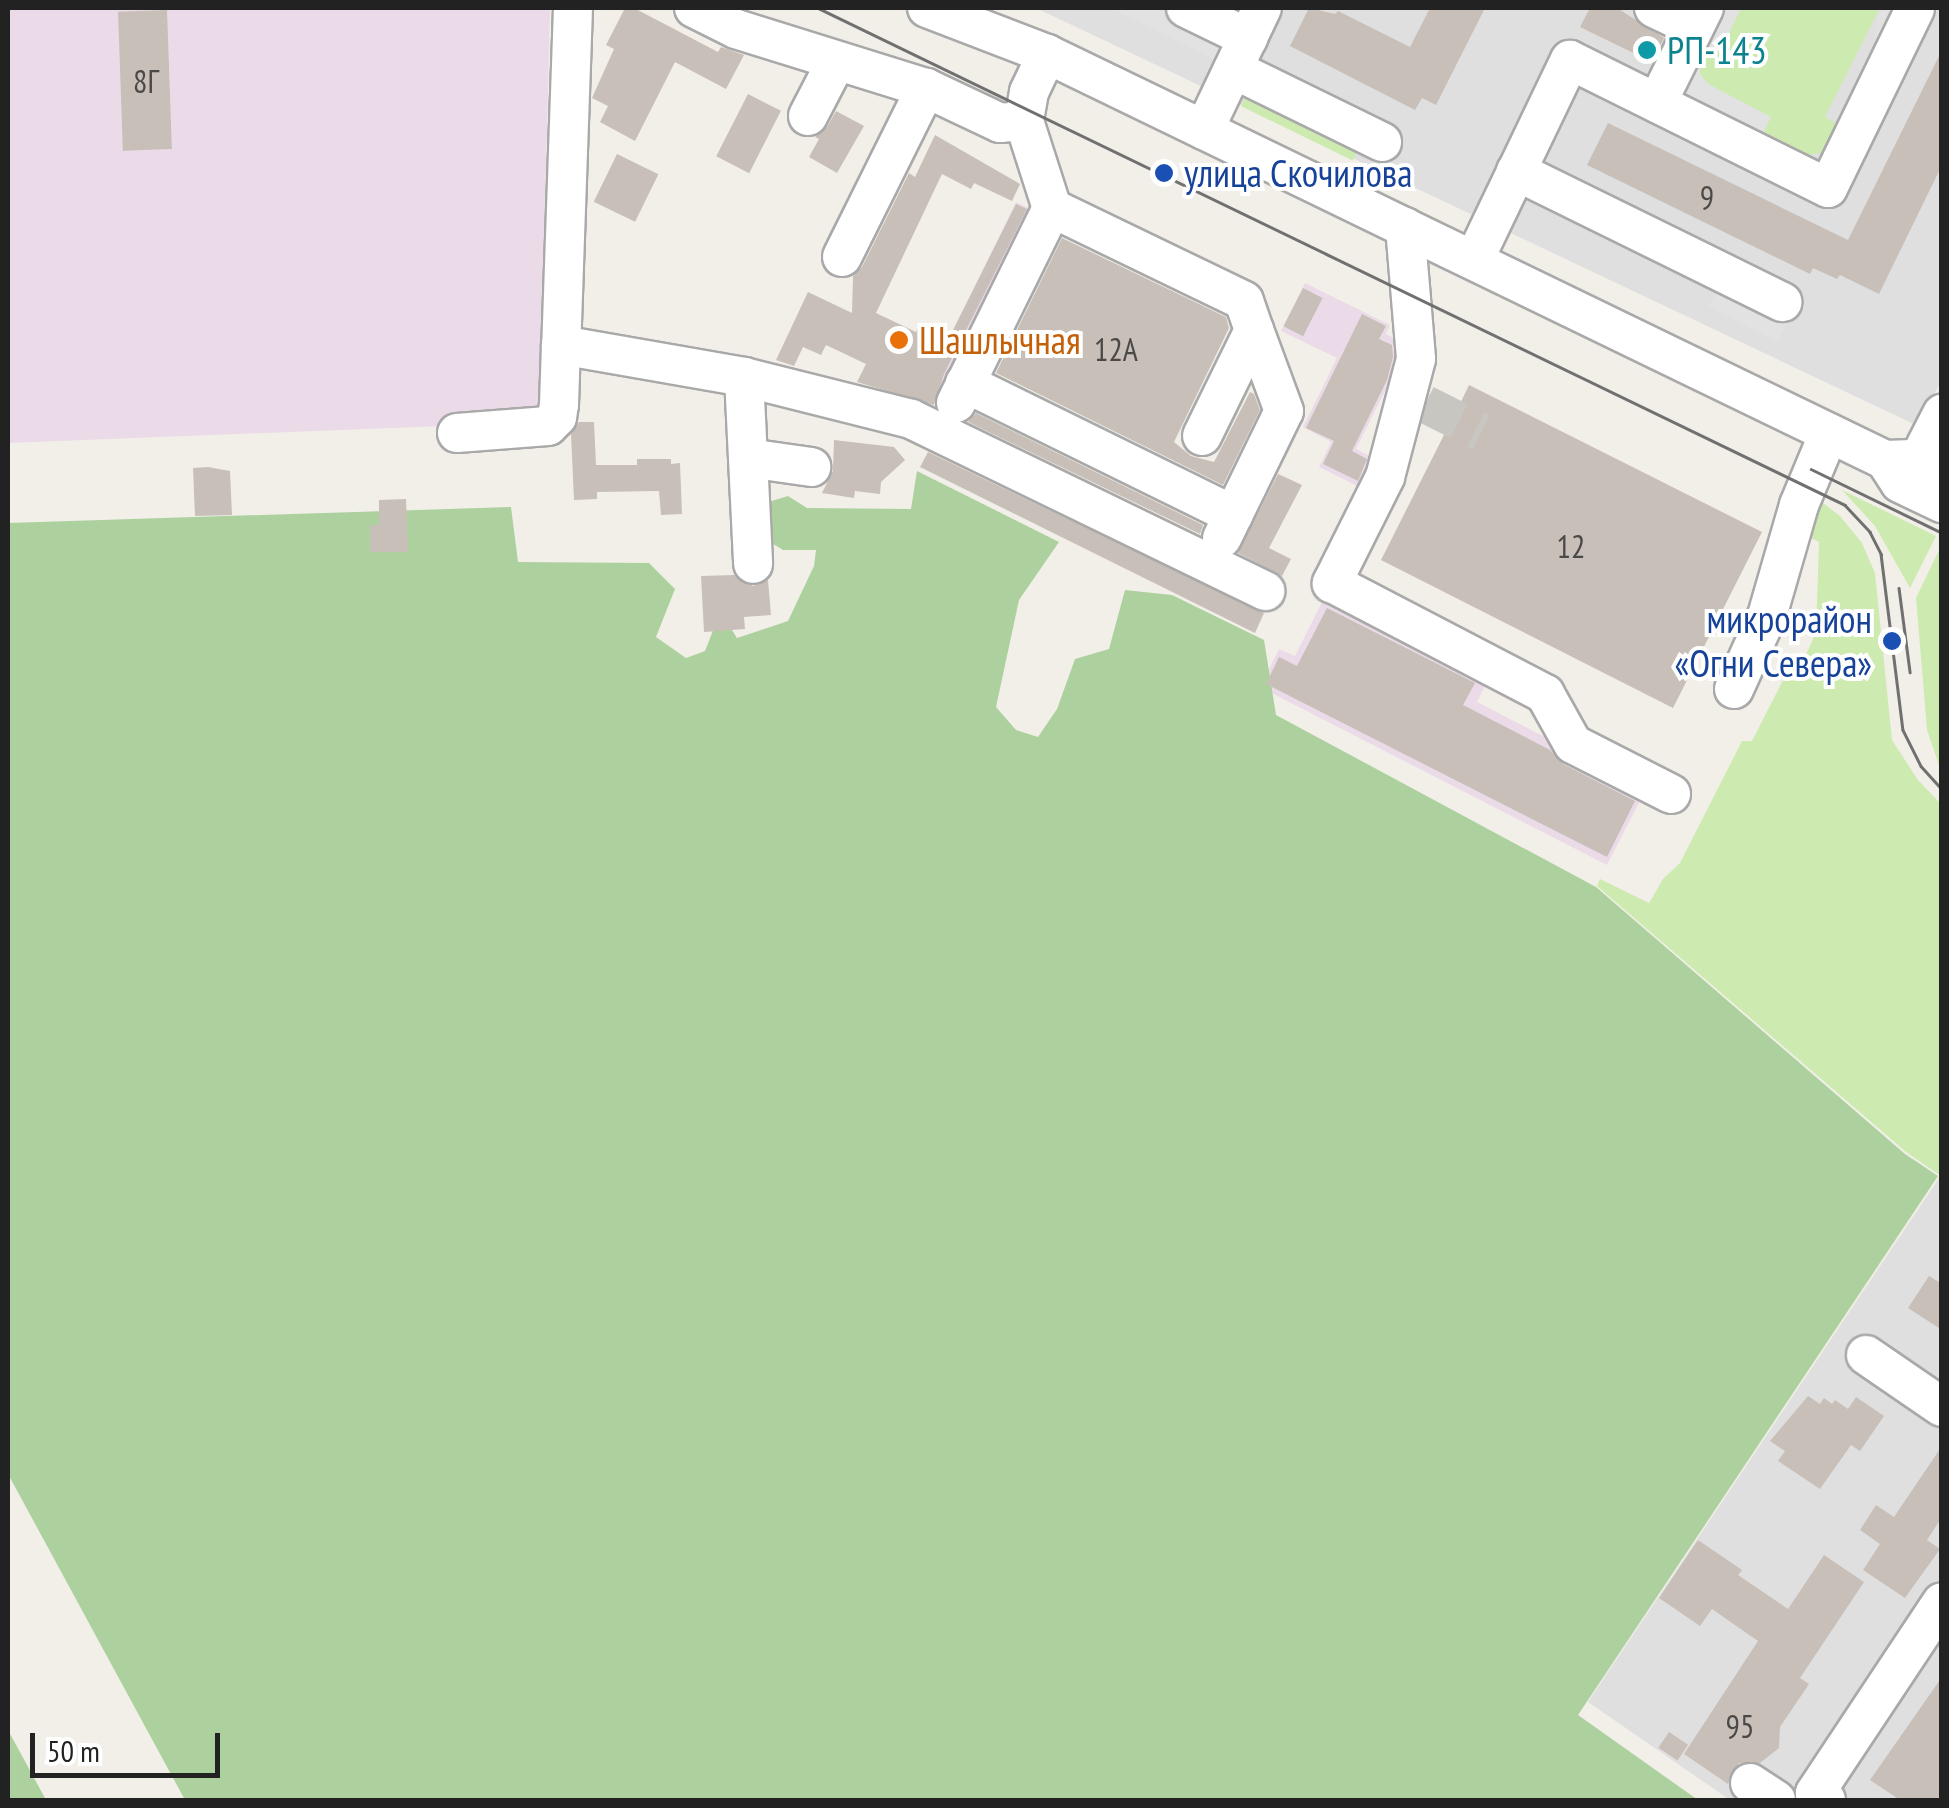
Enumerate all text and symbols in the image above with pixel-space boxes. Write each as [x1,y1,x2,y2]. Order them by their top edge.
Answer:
place label: РП-143 [1667,27,1766,73]
marker: РП-143 [1636,39,1658,61]
house number: 8Г [133,62,159,100]
place label: улица Скочилова [1184,150,1412,196]
marker: улица Скочилова [1153,162,1175,184]
house number: 9 [1700,178,1714,216]
place label: Шашлычная [919,317,1081,363]
marker: Шашлычная [888,329,910,351]
house number: 12А [1094,330,1138,368]
house number: 12 [1557,527,1585,565]
place label: микрорайон «Огни Севера» [1675,596,1872,686]
marker: микрорайон «Огни Севера» [1881,630,1903,652]
house number: 95 [1726,1707,1754,1745]
scale bar [35,1713,225,1775]
text: 50 m [47,1731,100,1770]

